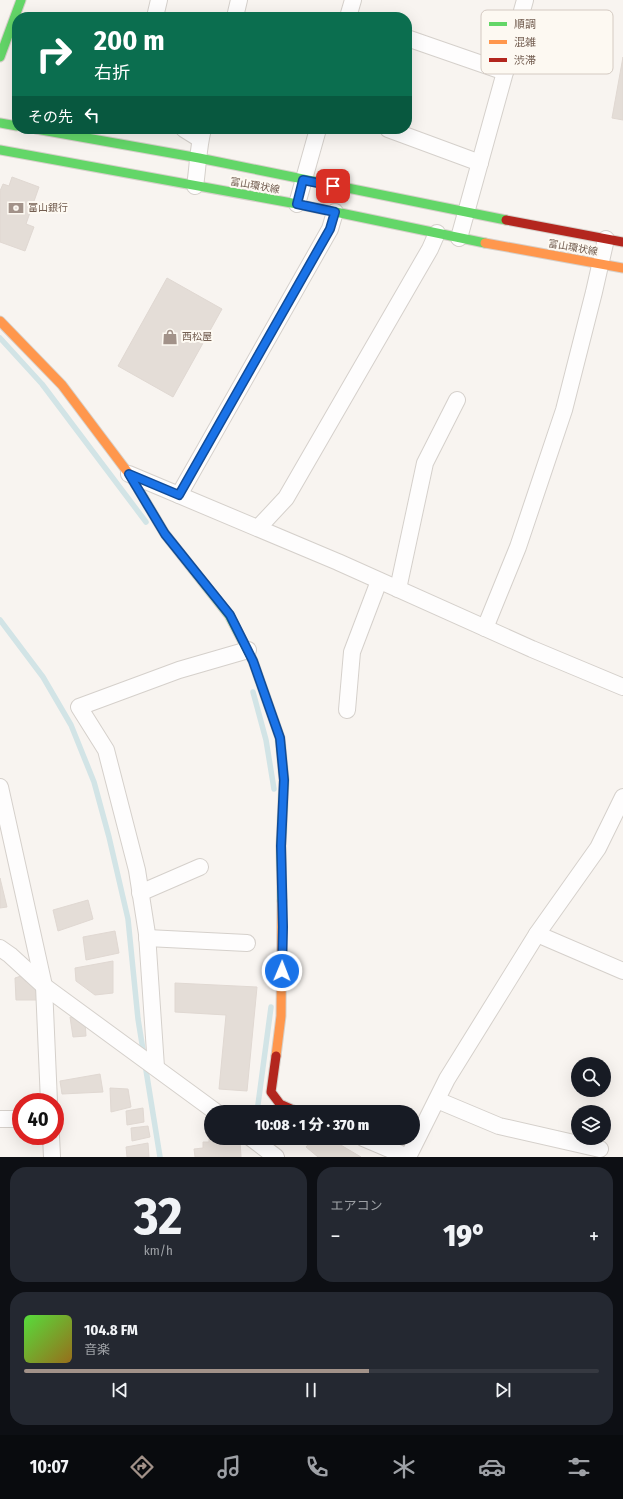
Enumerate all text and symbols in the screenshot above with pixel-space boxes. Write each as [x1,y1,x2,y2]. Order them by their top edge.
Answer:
legend [481,10,613,74]
text: 順調 [514,18,536,31]
text: 200 m [94,24,165,57]
icon: right [28,28,80,80]
text: 混雑 [514,36,536,49]
text: 渋滞 [514,54,536,67]
text: 右折 [94,62,130,84]
icon: left [81,104,103,126]
text: その先 [28,108,73,126]
pin [316,169,350,203]
icon: arrive [322,175,344,197]
street label: 富山環状線 [229,176,281,196]
bank icon: 富山銀行 [7,199,25,217]
place label: 富山銀行 [28,202,68,214]
street label: 富山環状線 [547,238,599,258]
shop icon: 西松屋 [161,328,179,346]
place label: 西松屋 [182,331,212,343]
position arrow [261,950,303,992]
map controls [571,1057,611,1145]
button: search [571,1057,611,1097]
speed limit sign: 40 [12,1093,64,1145]
button: layers [571,1105,611,1145]
text: 10:08 · 1 分 · 370 m [255,1116,369,1134]
text: 32 [134,1185,182,1248]
text: エアコン [331,1198,383,1213]
text: 19° [443,1218,486,1254]
text: − [331,1223,340,1250]
text: + [589,1223,599,1250]
text: km/h [144,1243,173,1258]
text: 104.8 FM [84,1321,138,1339]
text: 音楽 [84,1342,110,1357]
icon: previous [109,1379,131,1401]
icon: pause [300,1379,322,1401]
icon: next [492,1379,514,1401]
icon: directions [128,1453,156,1481]
icon: music [215,1453,243,1481]
icon: phone [303,1453,331,1481]
icon: climate [390,1453,418,1481]
icon: car [478,1453,506,1481]
icon: filters [565,1453,593,1481]
text: 10:07 [30,1456,68,1478]

